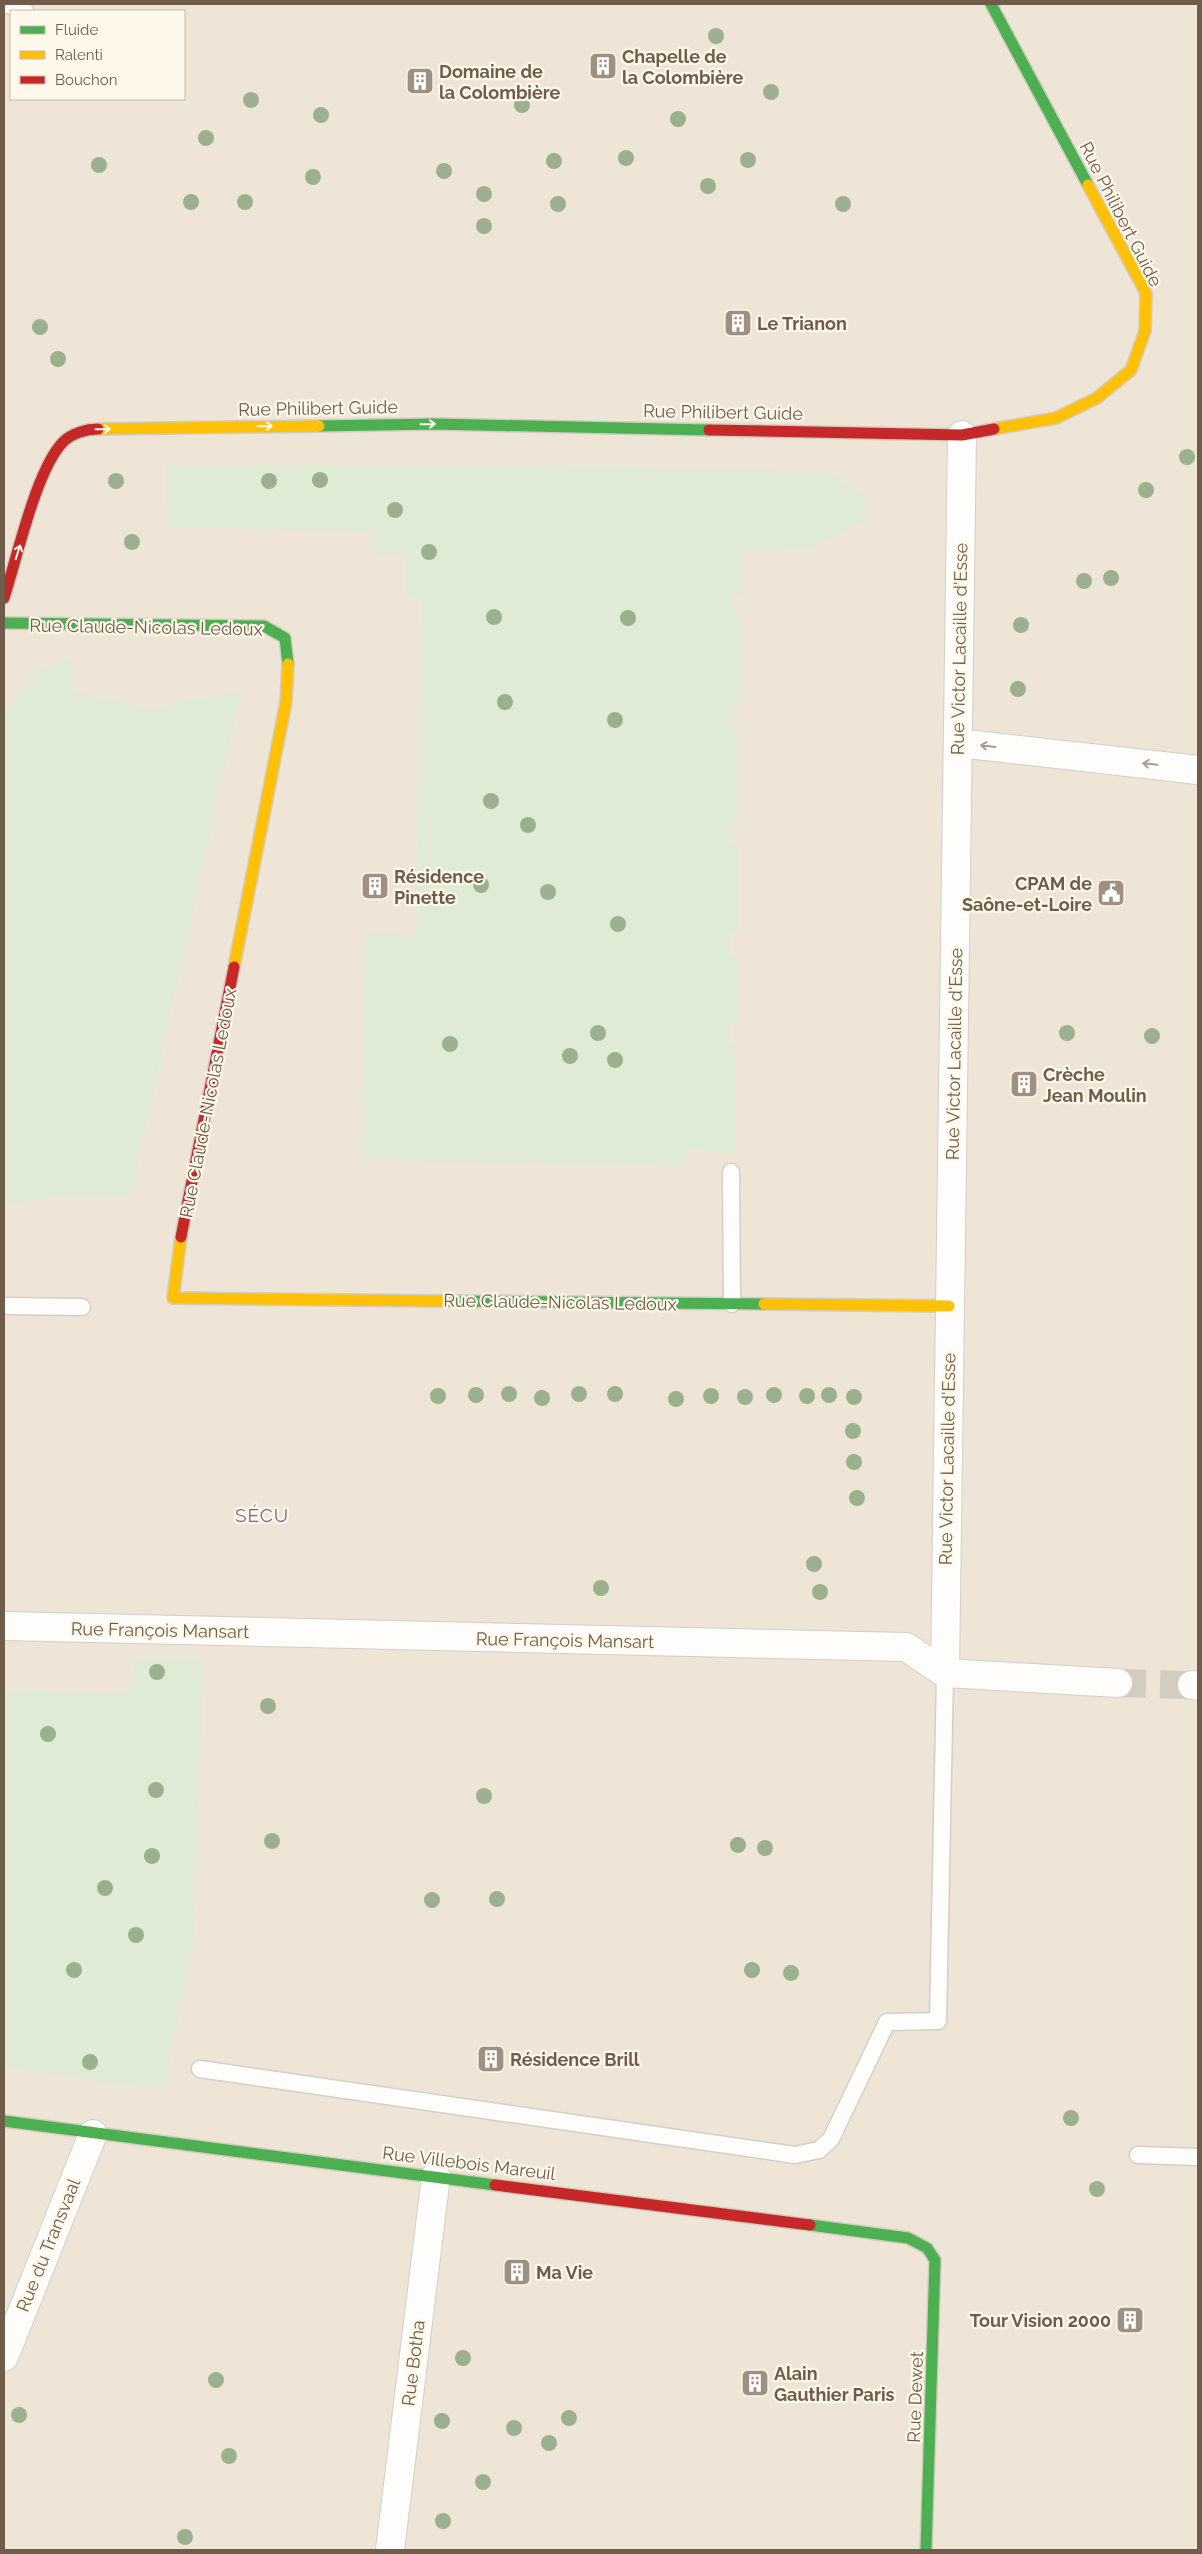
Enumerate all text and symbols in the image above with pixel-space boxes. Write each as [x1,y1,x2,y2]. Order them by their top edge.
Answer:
legend [10,10,185,100]
text: Fluide [55,21,98,39]
text: Ralenti [55,46,103,64]
place label: Chapelle de la Colombière [622,46,744,88]
building icon: Chapelle de la Colombière [588,51,618,81]
place label: Domaine de la Colombière [439,61,561,103]
building icon: Domaine de la Colombière [405,66,435,96]
text: Bouchon [55,71,117,89]
street label: Rue Philibert Guide [1075,138,1167,290]
building icon: Le Trianon [723,308,753,338]
place label: Le Trianon [757,313,847,334]
street label: Rue Philibert Guide [238,396,398,420]
street label: Rue Philibert Guide [643,400,803,424]
one-way arrow [419,419,435,429]
one-way arrow [257,422,273,431]
one-way arrow [94,424,111,434]
street label: Rue Victor Lacaille d'Esse [947,542,971,755]
one-way arrow [14,544,24,560]
street label: Rue Claude-Nicolas Ledoux [29,614,263,640]
one-way arrow [981,741,997,751]
one-way arrow [1142,759,1158,769]
place label: Résidence Pinette [394,866,484,908]
building icon: Résidence Pinette [360,871,390,901]
place label: CPAM de Saône-et-Loire [962,873,1092,915]
public building icon: CPAM de Saône-et-Loire [1096,878,1126,908]
street label: Rue Victor Lacaille d'Esse [942,947,966,1160]
street label: Rue Claude-Nicolas Ledoux [175,986,241,1220]
place label: Crèche Jean Moulin [1043,1064,1147,1106]
building icon: Crèche Jean Moulin [1009,1069,1039,1099]
street label: Rue Claude-Nicolas Ledoux [443,1289,677,1315]
street label: Rue Victor Lacaille d'Esse [935,1352,959,1565]
district label: SÉCU [235,1504,289,1526]
street label: Rue François Mansart [71,1618,249,1642]
street label: Rue François Mansart [476,1628,654,1652]
building icon: Résidence Brill [476,2044,506,2074]
place label: Résidence Brill [510,2049,640,2070]
street label: Rue Villebois Mareuil [381,2142,557,2184]
street label: Rue du Transvaal [12,2175,84,2315]
building icon: Ma Vie [502,2257,532,2287]
place label: Ma Vie [536,2262,593,2283]
building icon: Tour Vision 2000 [1115,2305,1145,2335]
place label: Tour Vision 2000 [970,2310,1111,2331]
street label: Rue Botha [397,2319,429,2407]
street label: Rue Dewet [903,2351,927,2443]
place label: Alain Gauthier Paris [774,2363,895,2405]
building icon: Alain Gauthier Paris [740,2368,770,2398]

